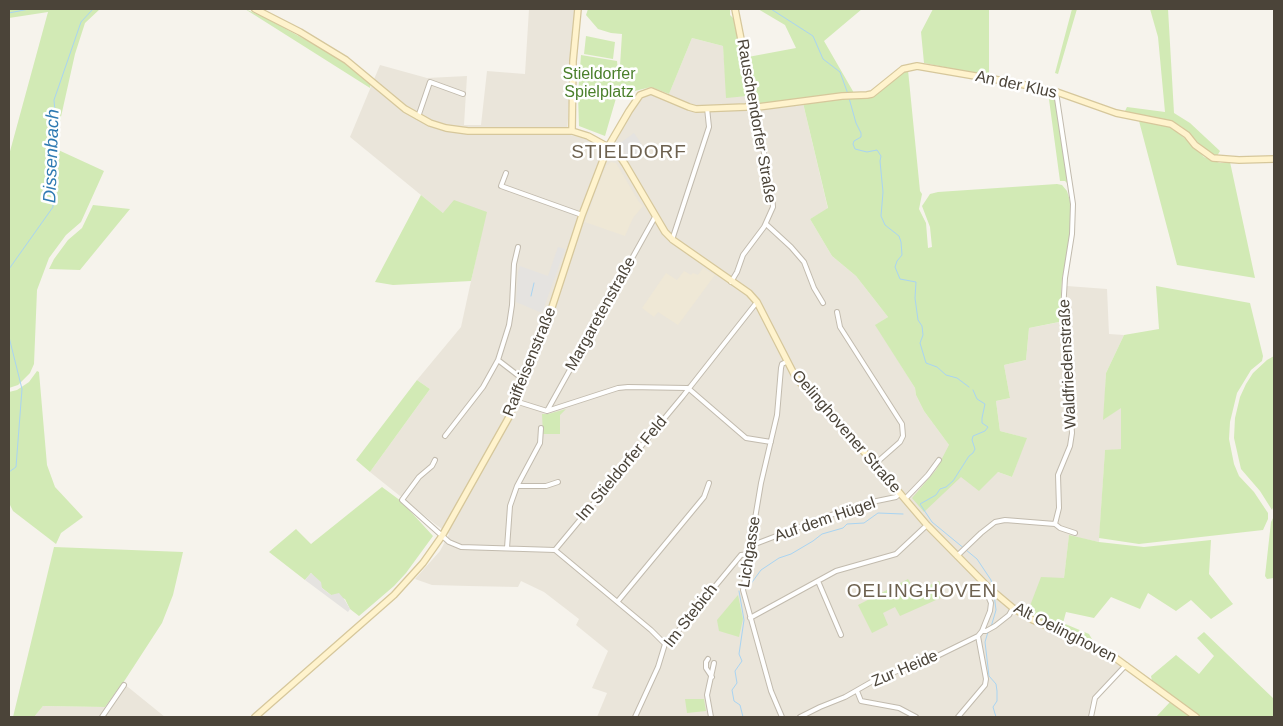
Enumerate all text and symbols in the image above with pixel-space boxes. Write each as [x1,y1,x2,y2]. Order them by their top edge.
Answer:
street label: Rauschendorfer Straße [732,37,780,205]
park label: Stieldorfer Spielplatz [563,65,635,103]
street label: An der Klus [974,67,1058,103]
water label: Dissenbach [40,109,64,203]
district label: STIELDORF [570,142,688,164]
street label: Margaretenstraße [562,254,640,374]
street label: Waldfriedenstraße [1055,299,1081,429]
street label: Raiffeisenstraße [499,305,561,419]
street label: Oelinghovener Straße [787,367,905,497]
street label: Im Stieldorfer Feld [573,413,671,525]
street label: Auf dem Hügel [772,494,878,546]
street label: Lichgasse [735,515,765,589]
street label: Im Stebich [660,580,722,652]
district label: OELINGHOVEN [845,581,999,603]
street label: Alt Oelinghoven [1010,599,1120,667]
street label: Zur Heide [869,646,941,692]

